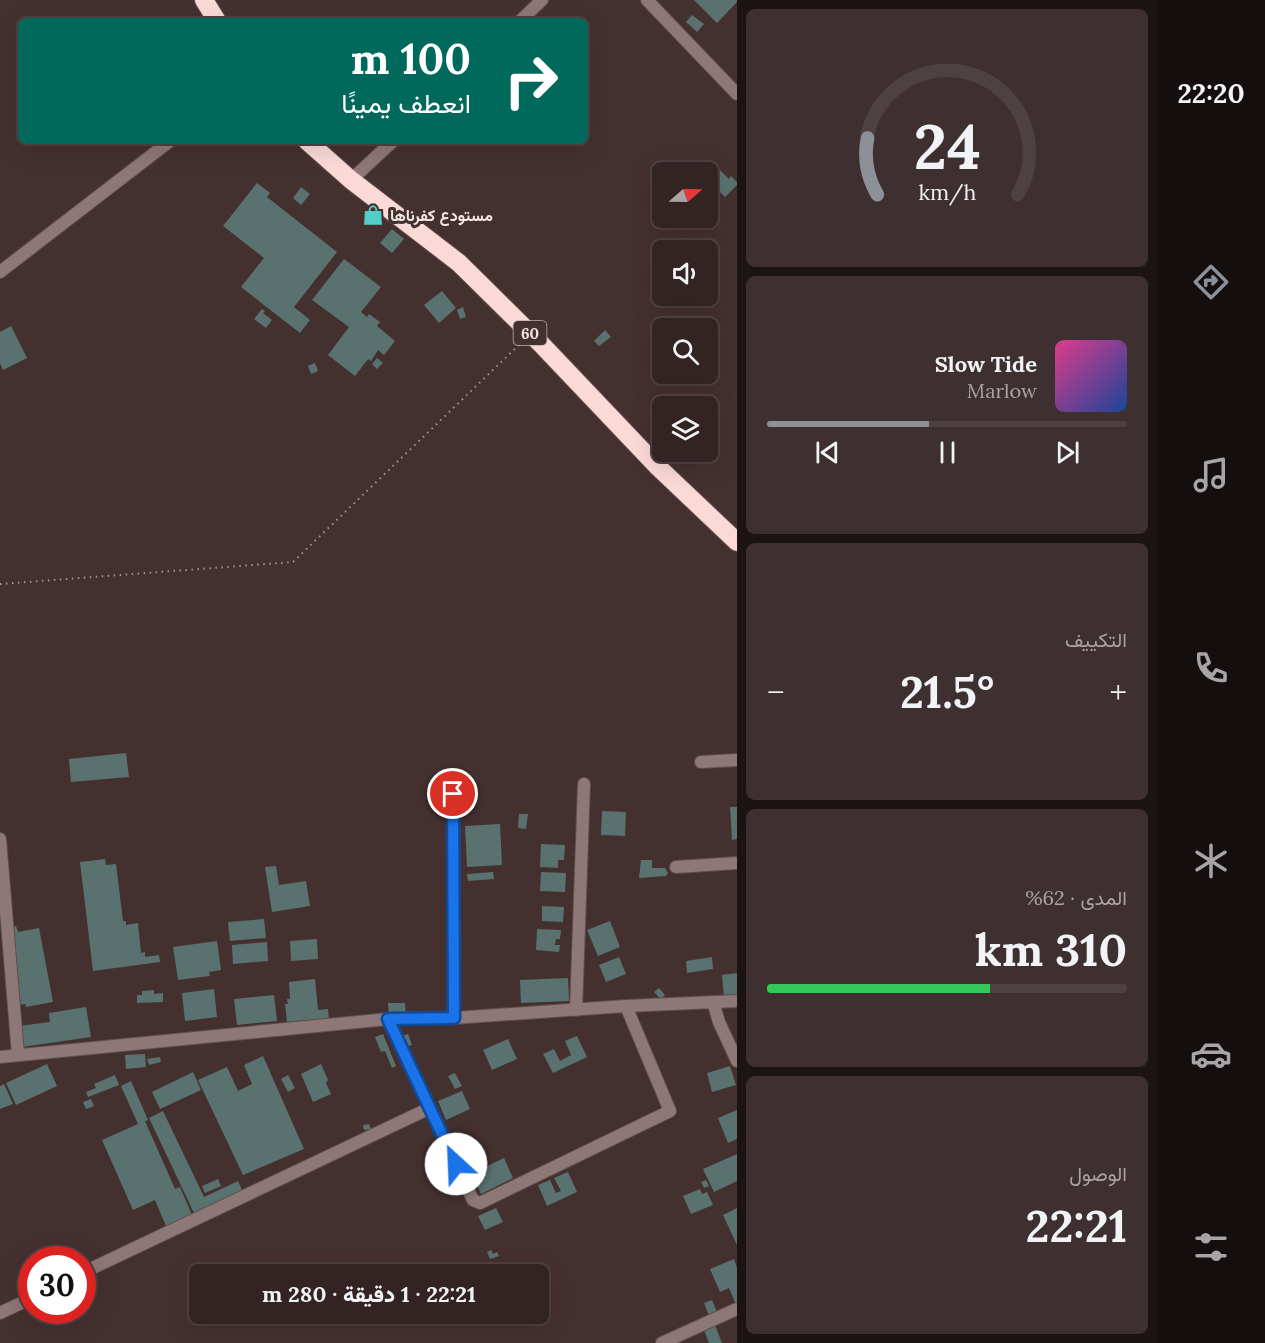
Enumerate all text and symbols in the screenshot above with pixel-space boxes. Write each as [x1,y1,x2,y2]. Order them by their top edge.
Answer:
text: 100 m [351,32,471,86]
icon: right [492,42,570,120]
text: 22:20 [1177,76,1245,110]
text: انعطف يمينًا [341,86,471,120]
text: 24 [913,106,981,186]
north arrow [652,162,718,228]
map controls [652,162,718,462]
text: km/h [918,178,976,206]
shop icon: مستودع كفرناها [361,203,385,227]
place label: مستودع كفرناها [390,205,493,226]
button: sound [652,240,718,306]
icon: directions [1190,261,1232,303]
button: search [652,318,718,384]
road number: 60 [514,321,546,345]
text: Slow Tide [935,350,1037,378]
text: Marlow [967,378,1037,403]
button: layers [652,396,718,462]
icon: previous [811,436,844,469]
icon: pause [931,436,964,469]
icon: next [1051,436,1084,469]
icon: music [1190,454,1232,496]
text: التكييف [1065,627,1127,652]
icon: phone [1190,647,1232,689]
text: 21.5° [900,663,994,720]
text: − [767,671,785,713]
text: + [1109,671,1127,713]
pin [427,768,478,819]
icon: arrive [436,777,469,810]
icon: climate [1190,840,1232,882]
text: المدى · 62% [1025,885,1127,910]
text: 310 km [975,921,1127,978]
icon: car [1190,1033,1232,1075]
position arrow [424,1132,488,1196]
text: الوصول [1069,1161,1127,1186]
text: 22:21 [1026,1197,1127,1254]
icon: filters [1190,1226,1232,1268]
speed limit sign: 30 [18,1246,96,1324]
text: 22:21 · 1 دقيقة · 280 m [262,1280,476,1308]

